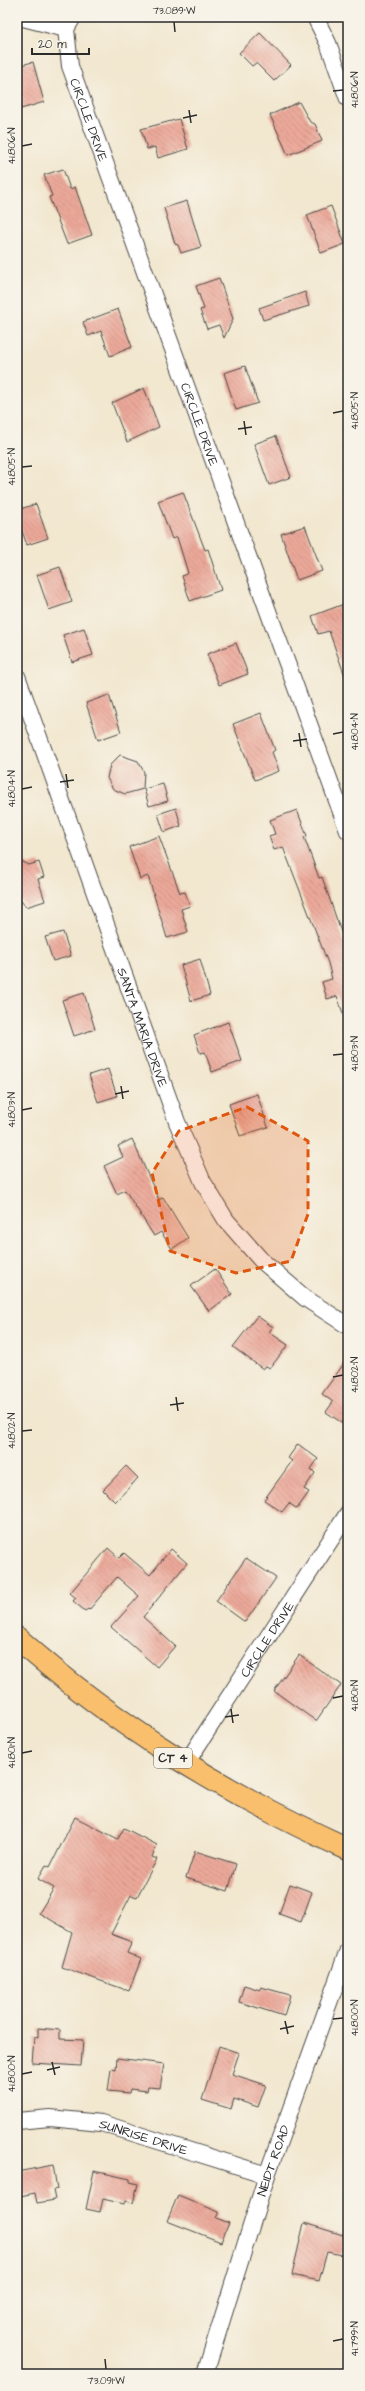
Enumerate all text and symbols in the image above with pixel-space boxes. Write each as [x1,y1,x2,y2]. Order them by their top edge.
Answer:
text: 73.089°W [153,4,196,18]
scale bar [32,30,89,56]
text: 20 m [38,36,67,53]
text: 41.806°N [348,71,362,109]
street label: CIRCLE DRIVE [65,76,112,164]
text: 41.806°N [5,127,19,165]
street label: CIRCLE DRIVE [176,380,223,469]
text: 41.805°N [348,392,362,430]
text: 41.805°N [5,448,19,486]
text: 41.804°N [348,713,362,751]
text: 41.804°N [5,770,19,808]
street label: SANTA MARIA DRIVE [112,965,172,1090]
text: 41.803°N [348,1036,362,1072]
text: 41.803°N [5,1092,19,1128]
text: 41.802°N [348,1357,362,1393]
text: 41.802°N [5,1413,19,1449]
street label: CIRCLE DRIVE [236,1598,299,1681]
text: 41.801°N [348,1680,362,1712]
text: 41.801°N [5,1737,19,1769]
road number: CT 4 [154,1748,192,1768]
text: 41.800°N [348,1999,362,2037]
text: 41.800°N [5,2055,19,2093]
street label: SUNRISE DRIVE [97,2115,190,2160]
street label: NEIDT ROAD [253,2122,294,2199]
text: 41.799°N [348,2321,362,2357]
text: 73.091°W [87,2374,125,2388]

